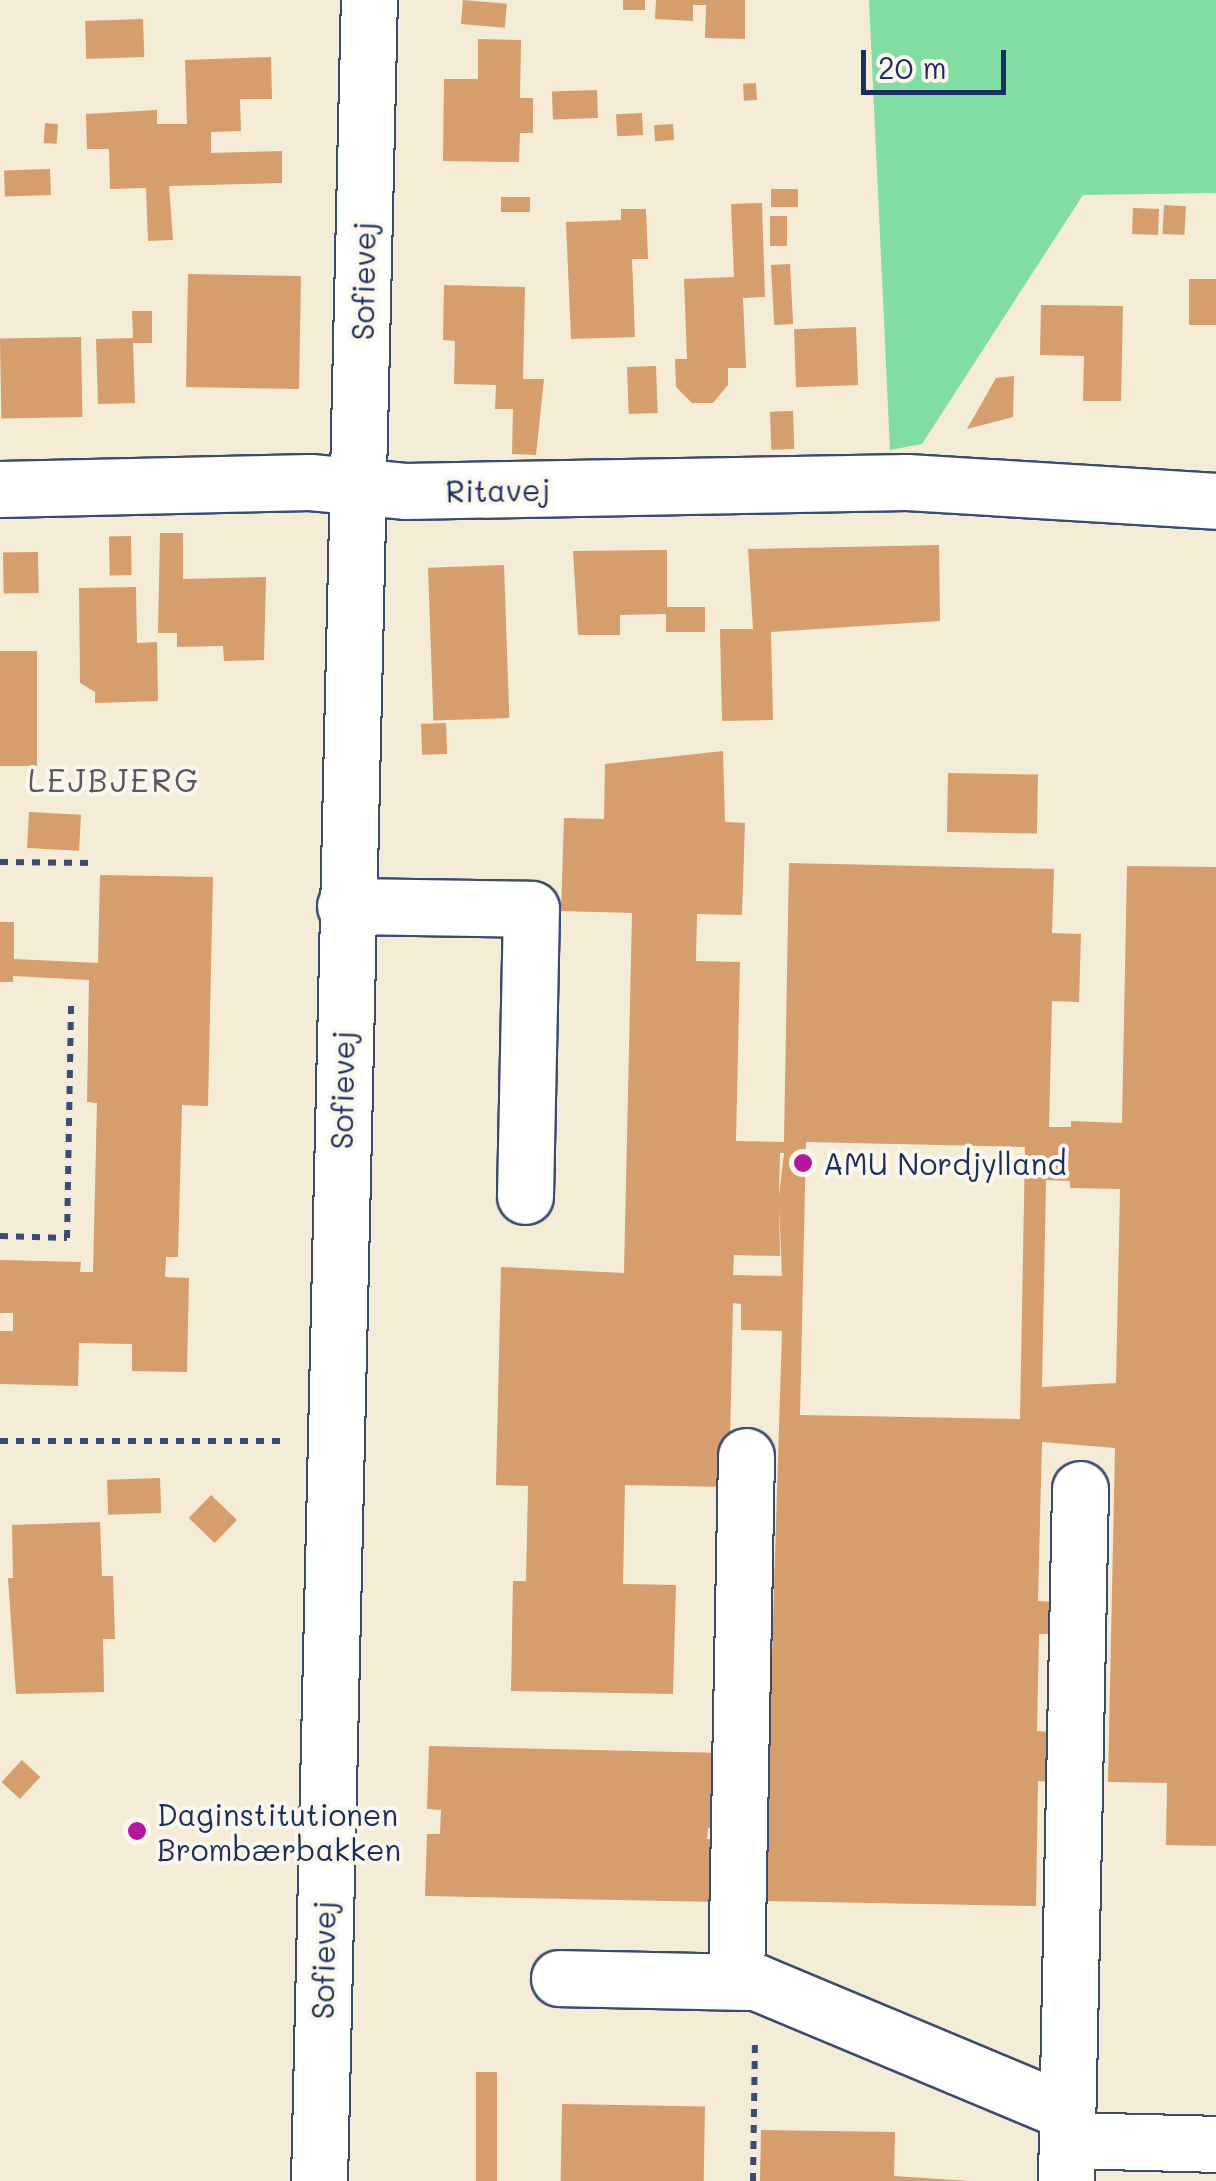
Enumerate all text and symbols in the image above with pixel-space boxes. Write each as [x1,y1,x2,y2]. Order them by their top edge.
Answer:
scale bar [866,30,1011,92]
text: 20 m [878,47,947,87]
street label: Sofievej [344,221,382,341]
street label: Ritavej [445,471,551,509]
district label: LEJBJERG [28,760,200,798]
street label: Sofievej [323,1030,361,1150]
place label: AMU Nordjylland [823,1145,1066,1181]
marker: AMU Nordjylland [792,1152,814,1174]
place label: Daginstitutionen Brombærbakken [157,1796,401,1866]
marker: Daginstitutionen Brombærbakken [126,1820,148,1842]
street label: Sofievej [304,1900,342,2020]

